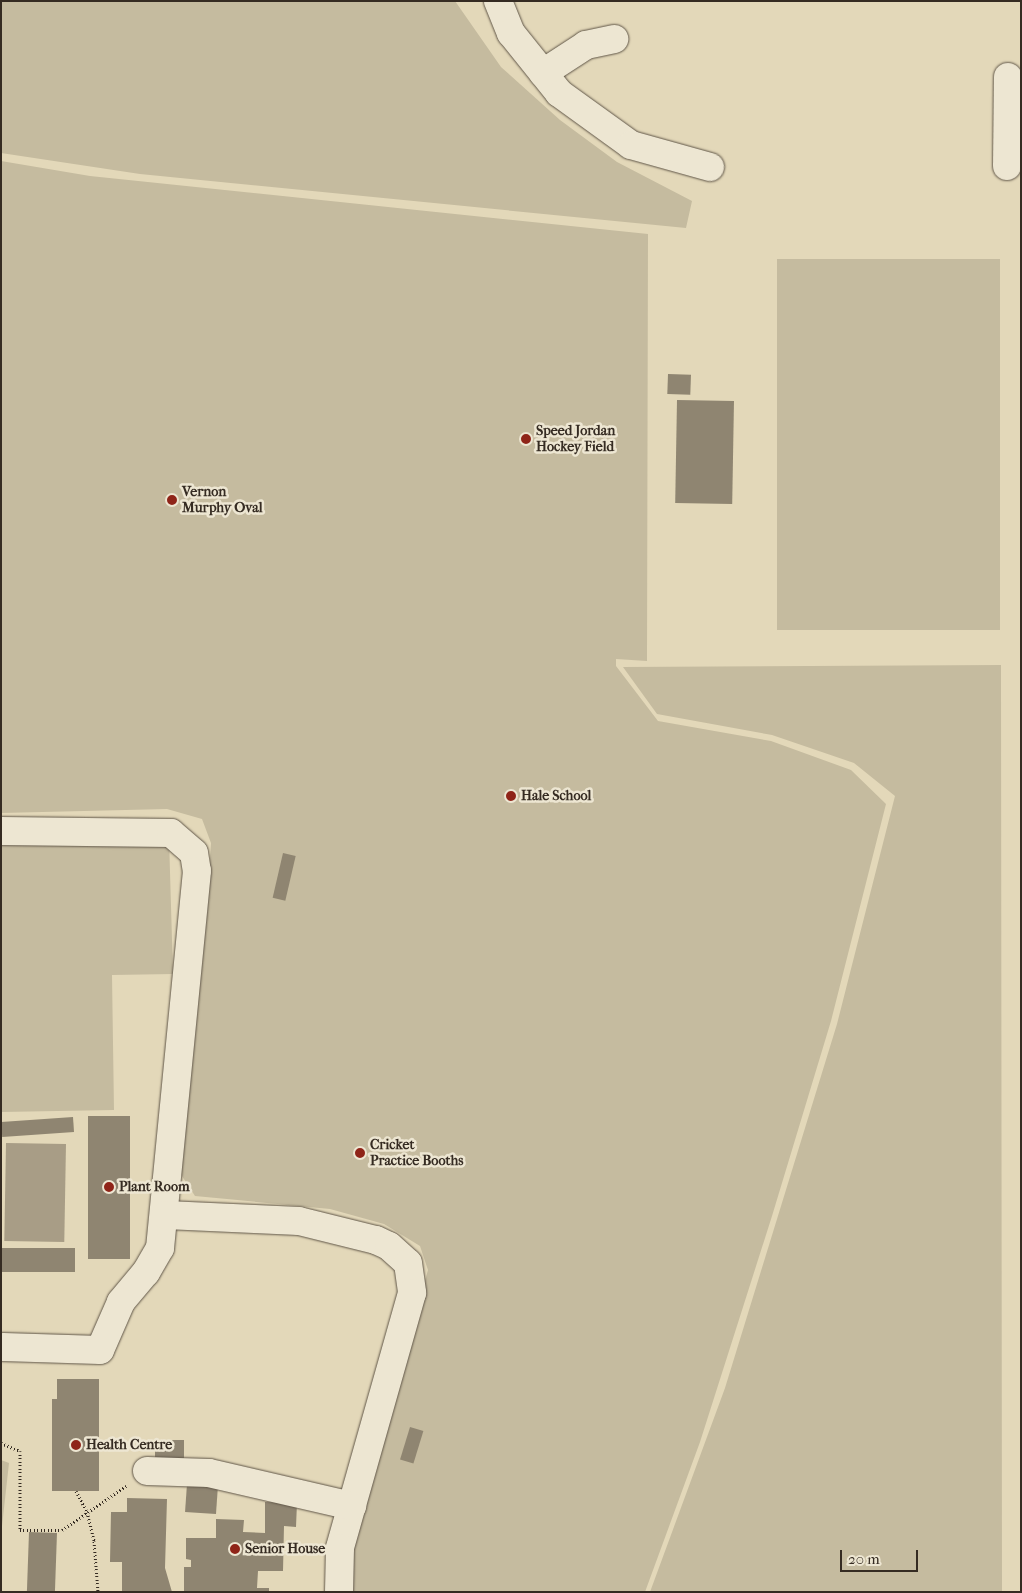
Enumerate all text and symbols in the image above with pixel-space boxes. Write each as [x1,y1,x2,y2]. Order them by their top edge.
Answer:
place label: Speed Jordan Hockey Field [536,423,615,456]
marker: Speed Jordan Hockey Field [520,433,532,445]
place label: Vernon Murphy Oval [182,484,263,516]
marker: Vernon Murphy Oval [166,494,178,506]
place label: Hale School [521,788,591,804]
marker: Hale School [505,790,517,802]
place label: Cricket Practice Booths [370,1137,463,1170]
marker: Cricket Practice Booths [354,1147,366,1159]
place label: Plant Room [119,1179,190,1195]
marker: Plant Room [103,1181,115,1193]
place label: Health Centre [86,1437,172,1453]
marker: Health Centre [70,1439,82,1451]
scale bar [842,1540,920,1572]
place label: Senior House [245,1541,325,1557]
marker: Senior House [229,1543,241,1555]
text: 20 m [848,1550,880,1568]

